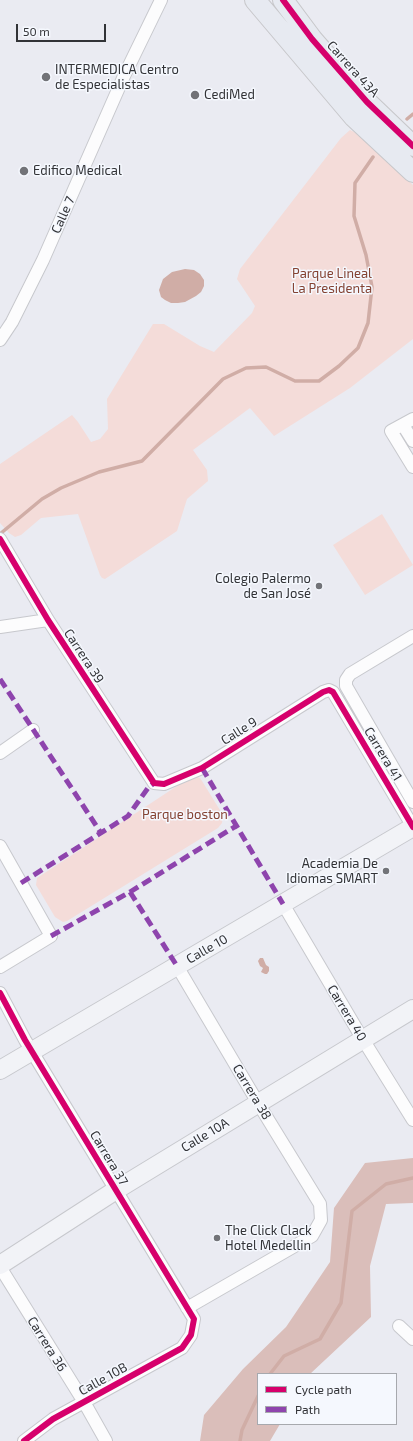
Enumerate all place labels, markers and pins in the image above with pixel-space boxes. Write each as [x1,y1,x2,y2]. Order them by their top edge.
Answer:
place label: INTERMEDICA Centro de Especialistas [55,62,179,93]
marker: INTERMEDICA Centro de Especialistas [40,71,52,83]
place label: CediMed [204,87,255,103]
marker: CediMed [189,89,201,101]
place label: Edifico Medical [33,163,122,179]
marker: Edifico Medical [18,165,30,177]
place label: Colegio Palermo de San José [215,571,311,602]
marker: Colegio Palermo de San José [314,581,324,591]
place label: Academia De Idiomas SMART [286,856,378,887]
marker: Academia De Idiomas SMART [381,866,391,876]
place label: The Click Clack Hotel Medellin [225,1223,312,1254]
marker: The Click Clack Hotel Medellin [212,1233,222,1243]

